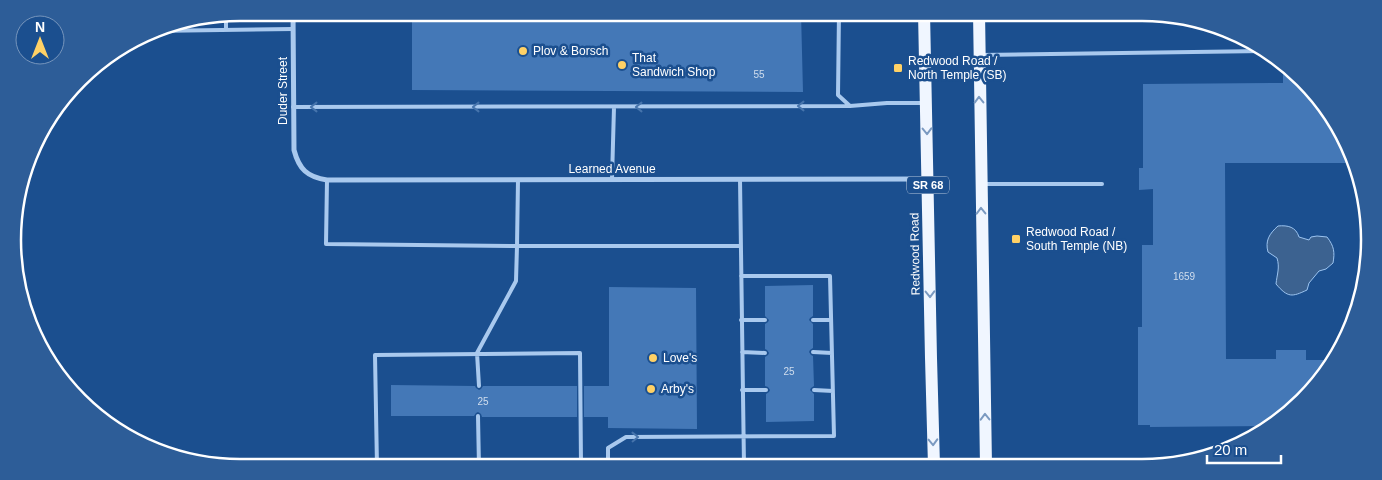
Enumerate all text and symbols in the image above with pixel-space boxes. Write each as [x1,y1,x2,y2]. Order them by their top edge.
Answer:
north arrow [15,15,65,65]
text: N [35,19,45,35]
place label: Plov & Borsch [533,44,608,58]
marker: Plov & Borsch [517,45,529,57]
place label: That Sandwich Shop [632,51,716,79]
place label: Redwood Road / North Temple (SB) [908,54,1006,82]
street label: Duder Street [276,56,290,125]
marker: That Sandwich Shop [616,59,628,71]
marker: Redwood Road / North Temple (SB) [892,62,904,74]
house number: 55 [753,69,765,80]
one-way arrow [974,96,985,104]
one-way arrow [797,101,804,111]
one-way arrow [309,102,317,112]
one-way arrow [472,102,480,112]
one-way arrow [634,102,642,112]
one-way arrow [922,128,932,135]
street label: Learned Avenue [568,162,656,176]
road number: SR 68 [907,176,949,194]
one-way arrow [976,207,986,215]
street label: Redwood Road [907,213,923,295]
place label: Redwood Road / South Temple (NB) [1026,225,1127,253]
marker: Redwood Road / South Temple (NB) [1010,233,1022,245]
house number: 1659 [1173,271,1196,282]
one-way arrow [925,290,935,298]
place label: Love's [663,351,697,365]
marker: Love's [647,352,659,364]
house number: 25 [783,366,795,377]
place label: Arby's [661,382,694,396]
marker: Arby's [645,383,657,395]
house number: 25 [477,396,489,407]
one-way arrow [980,413,990,420]
one-way arrow [632,432,639,442]
scale bar [1207,432,1281,464]
one-way arrow [928,438,939,446]
text: 20 m [1214,441,1247,458]

